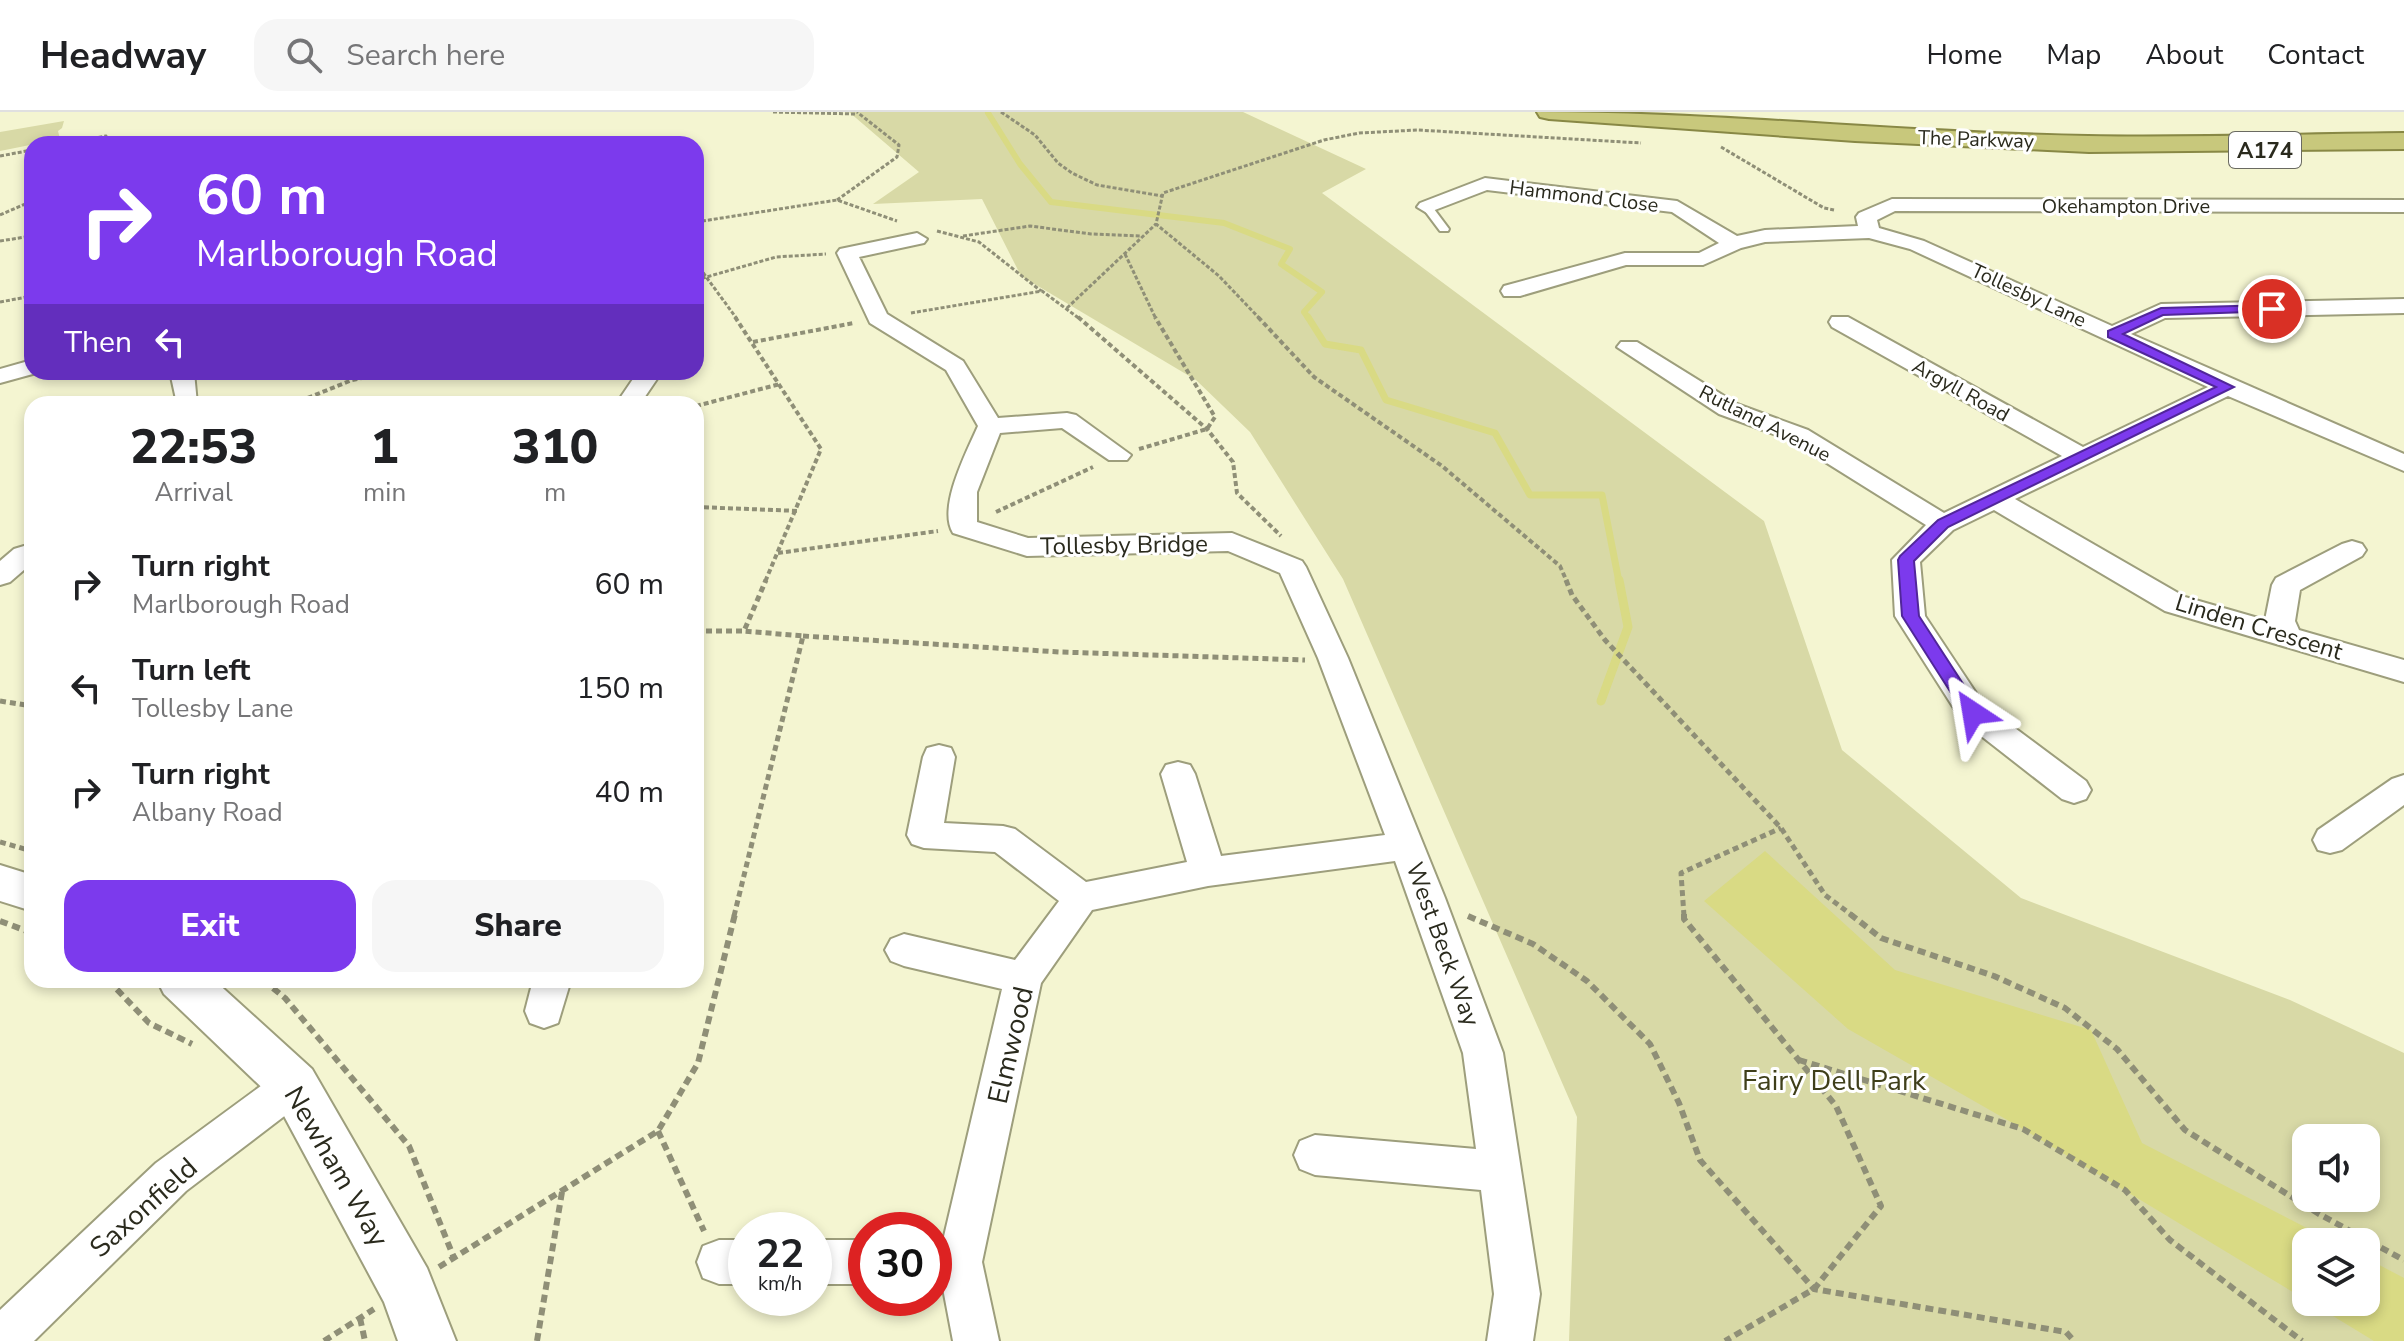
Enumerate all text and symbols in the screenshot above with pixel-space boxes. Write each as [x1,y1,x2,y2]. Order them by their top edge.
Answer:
search box [254,19,814,91]
text: Headway [40,30,206,81]
icon: search [282,33,326,77]
text: Search here [346,35,505,76]
text: Home [1927,36,2002,74]
text: Map [2046,36,2101,74]
text: About [2145,36,2223,74]
text: Contact [2267,36,2364,74]
street label: The Parkway [1917,124,2035,155]
road number: A174 [2229,132,2301,168]
text: 60 m [196,157,327,234]
icon: right [64,168,168,272]
street label: Hammond Close [1508,174,1660,219]
street label: Okehampton Drive [2042,193,2210,220]
text: Marlborough Road [196,230,498,279]
street label: Tollesby Lane [1967,257,2091,334]
pin [2238,275,2306,343]
icon: arrive [2250,287,2294,331]
icon: left [148,320,192,364]
text: Then [64,322,132,363]
street label: Argyll Road [1907,353,2014,428]
street label: Rutland Avenue [1694,379,1835,468]
text: 22:53 [130,414,257,480]
text: 1 [370,414,399,480]
text: 310 [512,414,598,480]
text: Arrival [154,475,233,510]
text: min [363,475,406,510]
text: m [544,475,566,510]
street label: Tollesby Bridge [1040,528,1208,562]
text: Turn right [132,546,270,587]
icon: right [64,562,108,606]
text: 60 m [595,564,664,605]
street label: Linden Crescent [2171,586,2347,668]
text: Marlborough Road [132,587,350,622]
text: Turn left [132,650,250,691]
icon: left [64,666,108,710]
text: 150 m [577,668,664,709]
position arrow [1931,671,2015,755]
text: Tollesby Lane [132,691,293,726]
text: Turn right [132,754,270,795]
icon: right [64,770,108,814]
text: 40 m [595,772,664,813]
text: Albany Road [132,795,283,830]
street label: West Beck Way [1399,858,1488,1031]
button: Exit [64,880,356,972]
button: Share [372,880,664,972]
street label: Elmwood [979,983,1043,1108]
park label: Fairy Dell Park [1742,1062,1927,1100]
street label: Newham Way [275,1079,398,1254]
map controls [2292,1124,2380,1316]
button: sound [2292,1124,2380,1212]
street label: Saxonfield [82,1149,206,1266]
speed limit sign: 30 [848,1212,952,1316]
text: 22 [756,1227,804,1281]
button: layers [2292,1228,2380,1316]
text: km/h [758,1270,802,1297]

